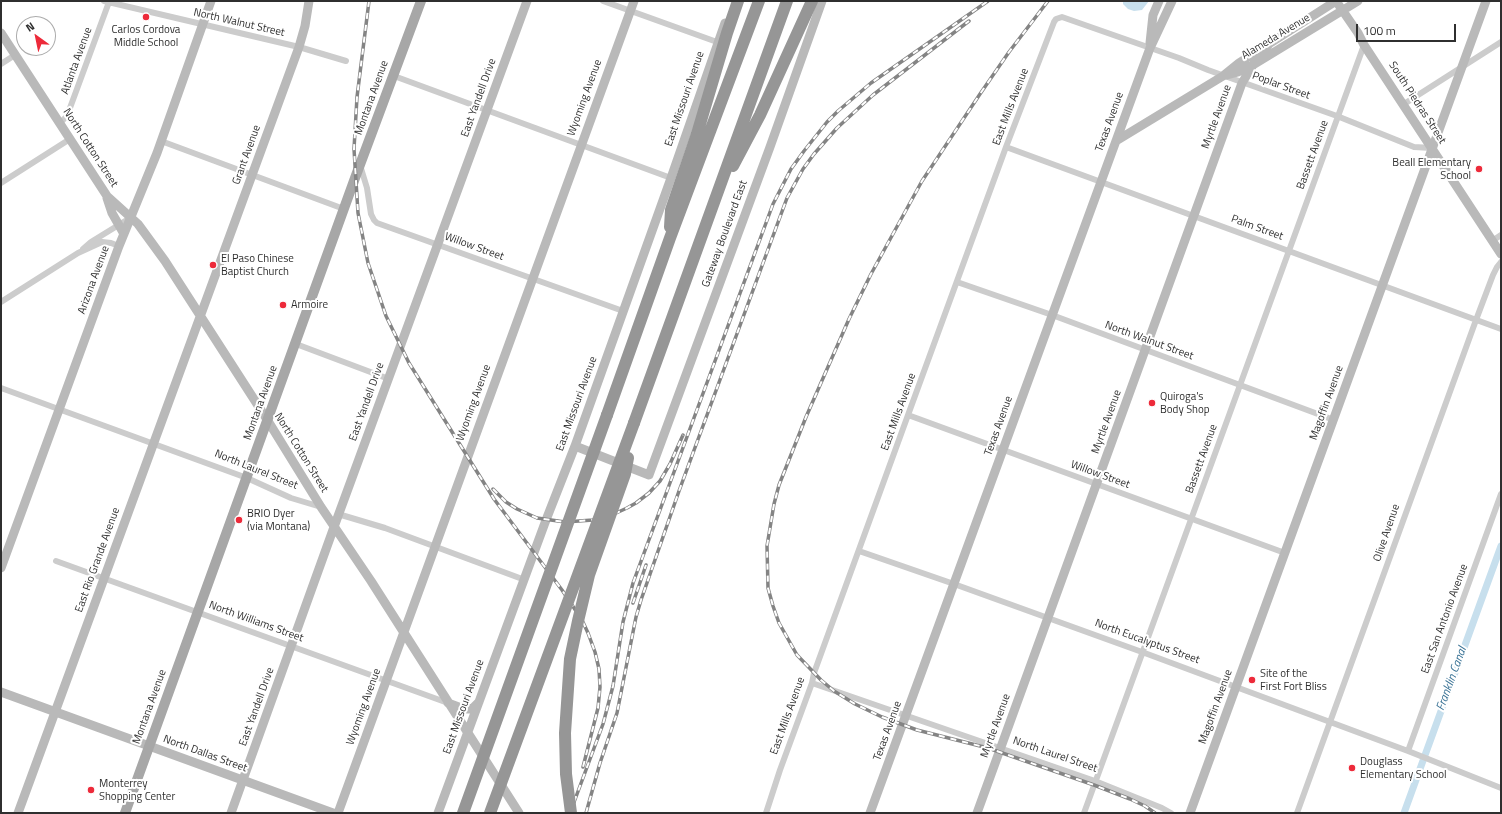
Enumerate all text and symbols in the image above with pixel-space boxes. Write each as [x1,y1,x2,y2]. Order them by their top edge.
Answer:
street label: North Walnut Street [192,6,286,40]
street label: Alameda Avenue [1239,11,1313,63]
marker: Carlos Cordova Middle School [141,12,151,22]
north arrow [16,16,56,56]
scale bar [1358,16,1458,42]
text: N [22,18,38,36]
text: 100 m [1363,21,1396,40]
place label: Carlos Cordova Middle School [112,23,180,49]
street label: Atlanta Avenue [59,26,95,96]
street label: East Missouri Avenue [663,50,707,148]
street label: East Yandell Drive [459,57,499,139]
street label: Wyoming Avenue [565,58,605,138]
street label: Montana Avenue [352,59,392,137]
street label: South Piedras Street [1386,59,1448,147]
street label: East Mills Avenue [990,67,1032,147]
street label: Poplar Street [1250,69,1312,103]
street label: Myrtle Avenue [1199,83,1235,151]
street label: Texas Avenue [1093,90,1127,154]
street label: North Cotton Street [60,106,120,190]
street label: Bassett Avenue [1294,119,1332,191]
street label: Grant Avenue [230,123,264,187]
place label: Beall Elementary School [1392,156,1471,182]
marker: Beall Elementary School [1474,164,1484,174]
street label: Gateway Boulevard East [700,179,750,289]
street label: Palm Street [1229,212,1285,244]
street label: Willow Street [443,230,505,264]
street label: Arizona Avenue [76,244,112,316]
place label: El Paso Chinese Baptist Church [221,252,294,278]
marker: El Paso Chinese Baptist Church [208,260,218,270]
place label: Armoire [291,298,328,312]
marker: Armoire [278,300,288,310]
street label: North Walnut Street [1103,319,1195,363]
street label: East Missouri Avenue [554,355,600,453]
street label: East Yandell Drive [347,361,387,443]
street label: Wyoming Avenue [454,363,494,443]
street label: Montana Avenue [241,364,281,442]
street label: Magoffin Avenue [1307,364,1347,442]
street label: East Mills Avenue [879,371,919,453]
street label: Myrtle Avenue [1089,388,1125,456]
place label: Quiroga's Body Shop [1160,390,1210,416]
street label: Texas Avenue [982,394,1016,458]
marker: Quiroga's Body Shop [1147,398,1157,408]
street label: North Cotton Street [271,411,331,495]
street label: Bassett Avenue [1183,423,1221,495]
street label: North Laurel Street [213,447,299,493]
street label: Willow Street [1069,458,1131,492]
street label: Olive Avenue [1371,503,1403,563]
street label: East Rio Grande Avenue [73,506,123,614]
place label: BRIO Dyer (via Montana) [247,507,310,533]
marker: BRIO Dyer (via Montana) [234,515,244,525]
street label: East San Antonio Avenue [1419,562,1471,676]
street label: North Williams Street [207,599,305,645]
street label: North Eucalyptus Street [1093,617,1201,667]
water label: Franklin Canal [1434,645,1470,713]
street label: East Missouri Avenue [441,658,487,756]
street label: East Yandell Drive [237,666,277,748]
street label: Wyoming Avenue [344,667,384,747]
place label: Site of the First Fort Bliss [1260,667,1327,693]
street label: Montana Avenue [130,668,170,746]
street label: Magoffin Avenue [1196,668,1236,746]
street label: East Mills Avenue [768,675,808,757]
marker: Site of the First Fort Bliss [1247,675,1257,685]
street label: Myrtle Avenue [978,692,1014,760]
street label: Texas Avenue [871,699,905,763]
street label: North Dallas Street [161,733,249,775]
street label: North Laurel Street [1011,734,1099,776]
place label: Douglass Elementary School [1360,755,1447,781]
marker: Douglass Elementary School [1347,763,1357,773]
place label: Monterrey Shopping Center [99,777,175,803]
marker: Monterrey Shopping Center [86,785,96,795]

